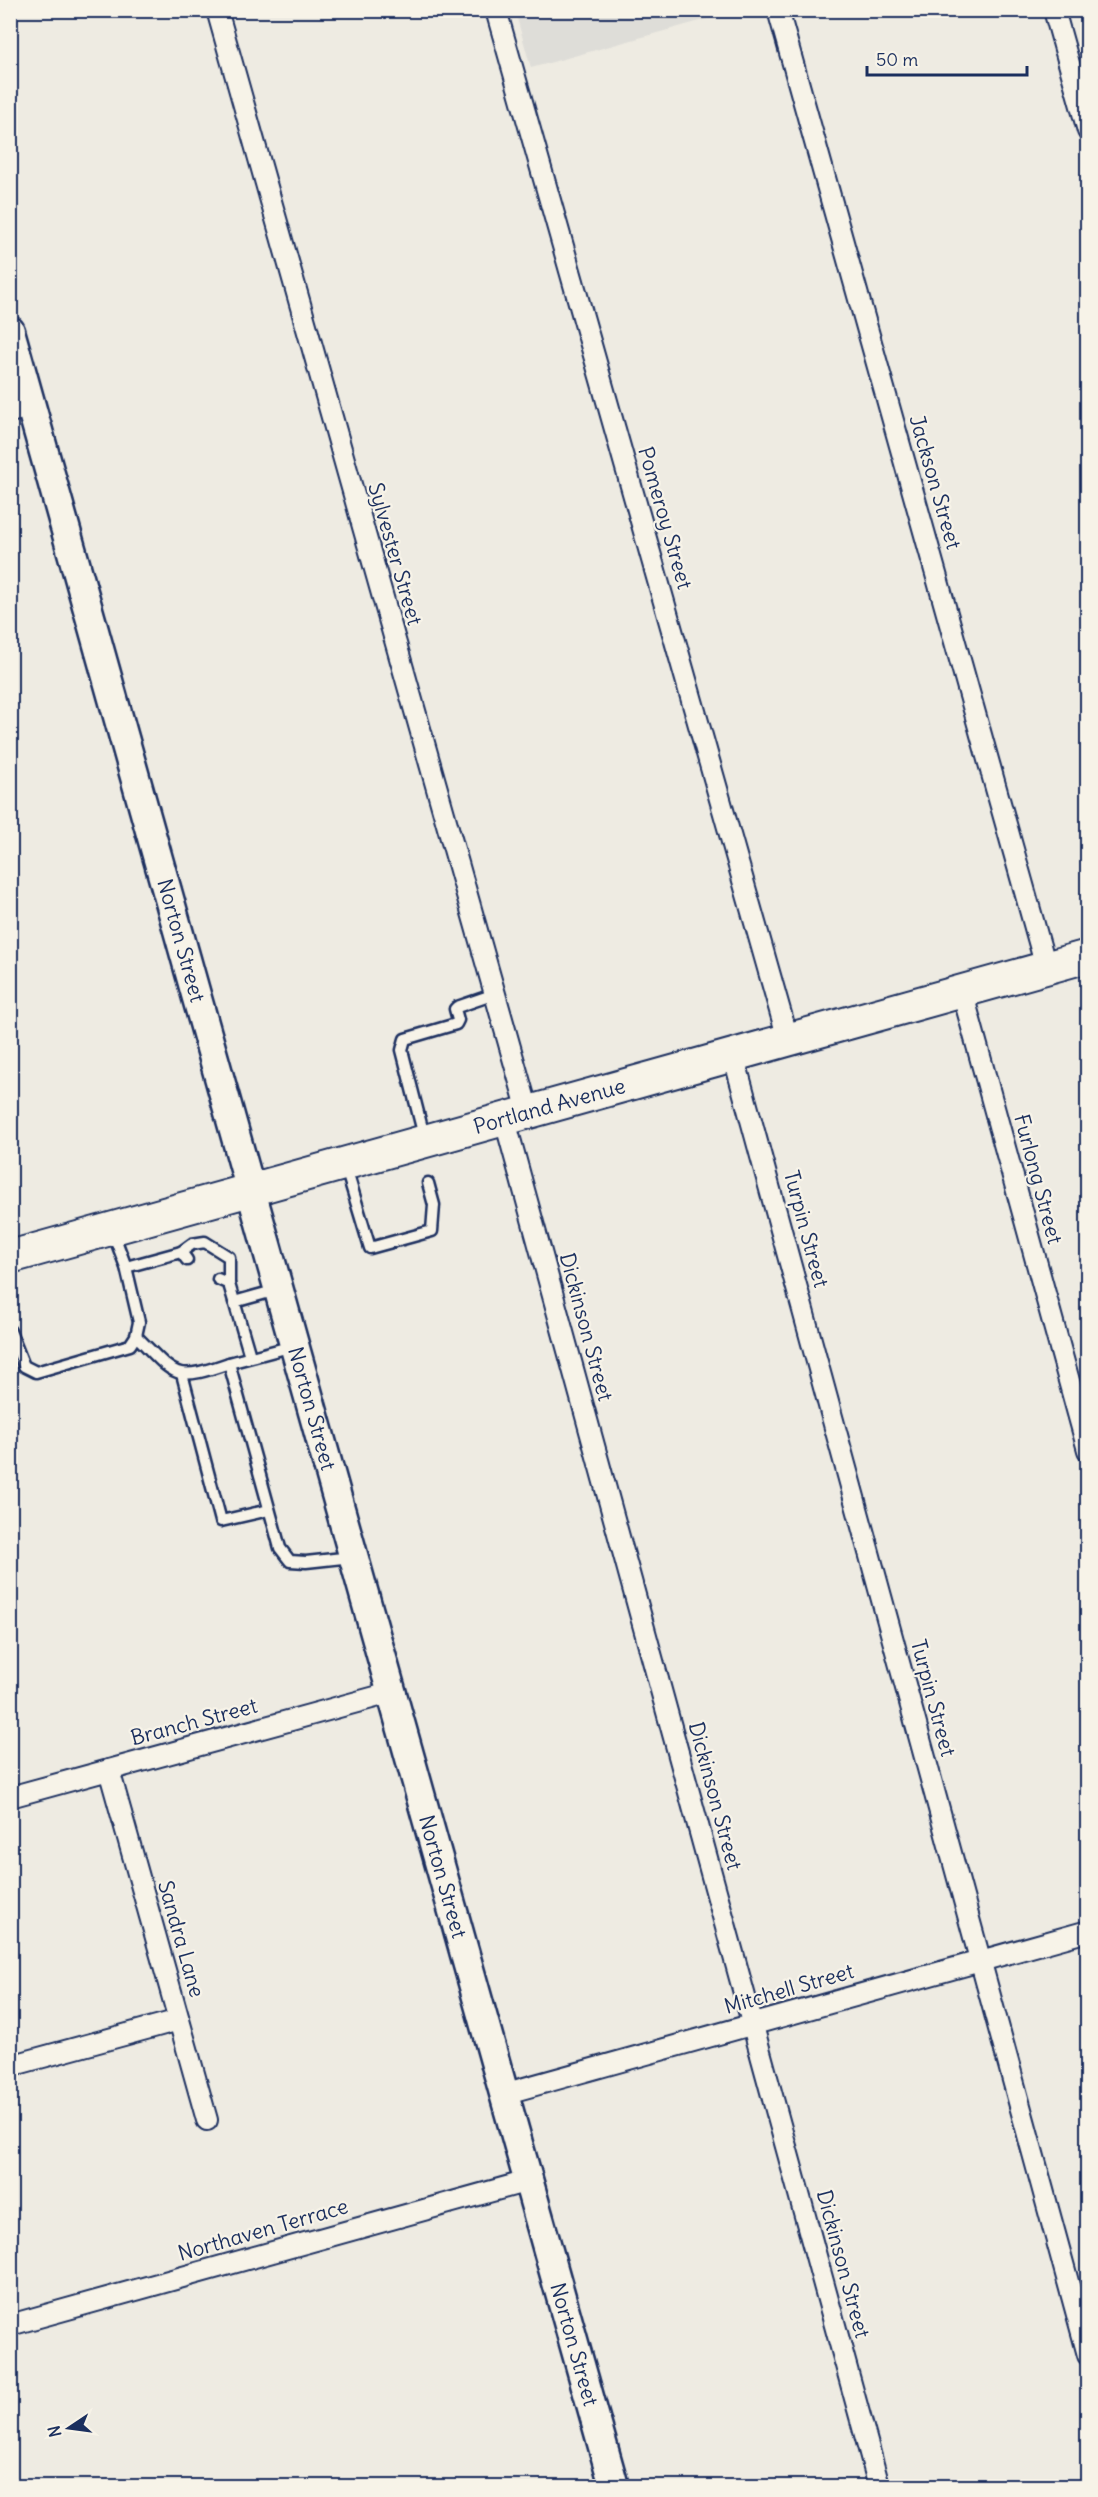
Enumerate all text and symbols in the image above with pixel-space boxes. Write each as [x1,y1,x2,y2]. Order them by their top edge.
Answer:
scale bar [867,39,1028,77]
text: 50 m [876,48,918,71]
street label: Jackson Street [903,412,968,552]
street label: Pomeroy Street [632,444,699,592]
street label: Sylvester Street [362,479,429,628]
street label: Norton Street [151,876,211,1005]
street label: Portland Avenue [470,1072,628,1140]
street label: Furlong Street [1008,1111,1069,1247]
street label: Turpin Street [778,1167,835,1290]
street label: Dickinson Street [554,1250,619,1404]
street label: Norton Street [282,1344,342,1473]
street label: Turpin Street [905,1636,962,1759]
street label: Branch Street [128,1692,260,1751]
street label: Dickinson Street [683,1719,748,1873]
street label: Norton Street [413,1812,473,1941]
street label: Sandra Lane [152,1877,211,2000]
street label: Mitchell Street [721,1957,857,2020]
street label: Dickinson Street [811,2187,876,2341]
street label: Northaven Terrace [175,2192,351,2267]
street label: Norton Street [544,2280,605,2409]
north arrow [39,2398,99,2458]
text: N [43,2424,65,2439]

